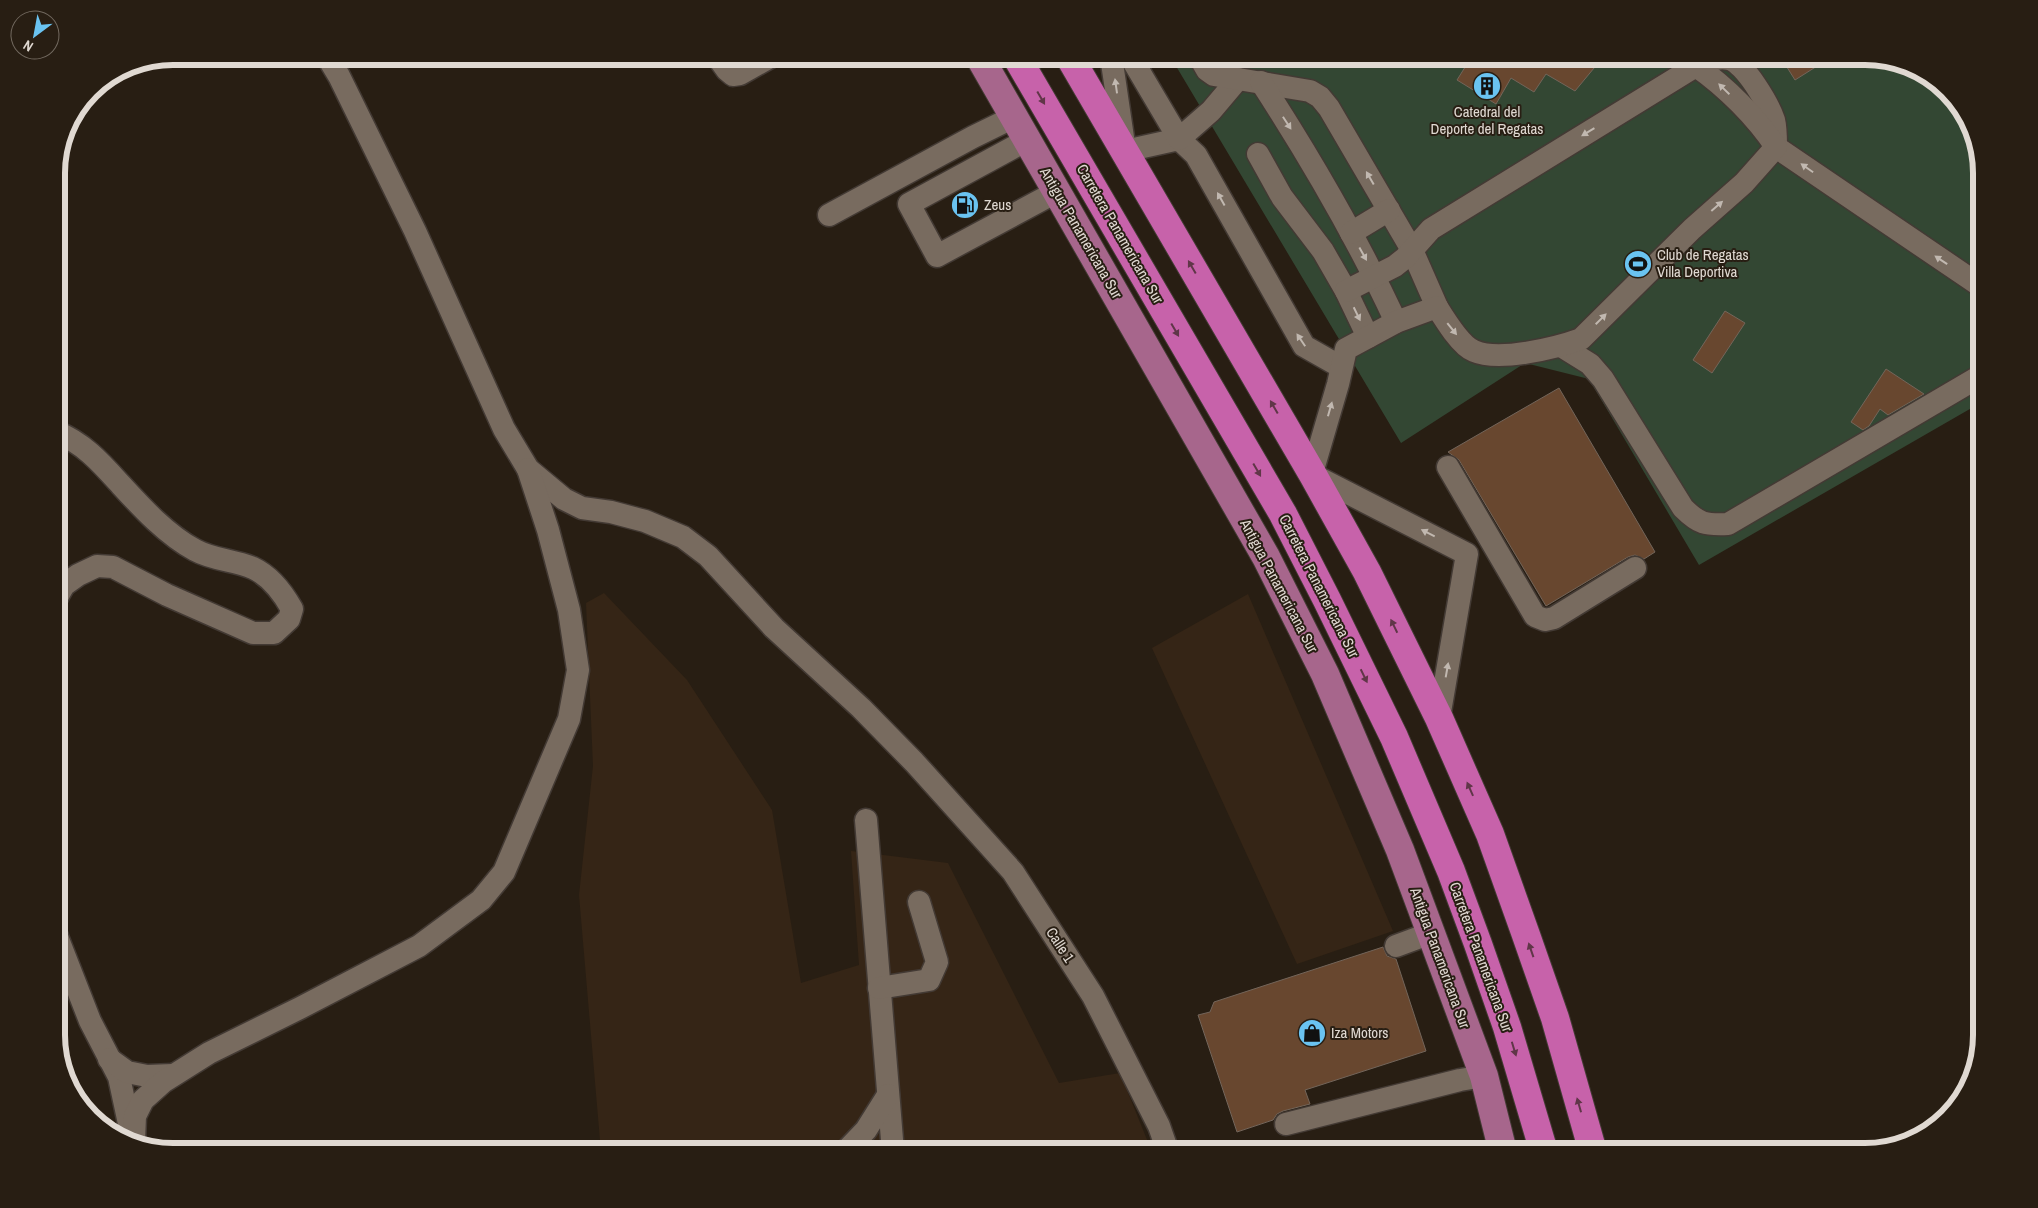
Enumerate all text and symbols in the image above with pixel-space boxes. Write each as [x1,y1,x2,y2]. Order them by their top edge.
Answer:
north arrow [10,10,60,60]
text: N [20,36,36,56]
building icon: Catedral del Deporte del Regatas [1472,71,1502,101]
one-way arrow [1112,78,1120,94]
one-way arrow [1718,83,1730,95]
one-way arrow [1036,92,1045,105]
place label: Catedral del Deporte del Regatas [1431,101,1543,139]
one-way arrow [1283,116,1292,129]
one-way arrow [1582,128,1595,137]
street label: Carretera Panamericana Sur [1072,160,1169,307]
street label: Antigua Panamericana Sur [1035,162,1128,302]
one-way arrow [1800,163,1814,173]
one-way arrow [1365,171,1374,184]
fuel station icon: Zeus [950,190,980,220]
one-way arrow [1217,192,1226,206]
place label: Zeus [984,194,1011,215]
one-way arrow [1711,201,1724,212]
place label: Club de Regatas Villa Deportiva [1657,244,1749,282]
one-way arrow [1359,247,1367,262]
sports icon: Club de Regatas Villa Deportiva [1623,249,1653,279]
one-way arrow [1934,255,1948,265]
one-way arrow [1188,260,1197,273]
one-way arrow [1353,307,1361,321]
one-way arrow [1594,314,1606,326]
one-way arrow [1446,322,1457,335]
one-way arrow [1171,323,1180,336]
one-way arrow [1296,334,1306,347]
one-way arrow [1269,401,1278,414]
one-way arrow [1327,402,1335,417]
one-way arrow [1253,463,1262,477]
street label: Carretera Panamericana Sur [1274,511,1365,661]
street label: Antigua Panamericana Sur [1235,514,1324,656]
one-way arrow [1420,529,1435,538]
one-way arrow [1390,619,1398,633]
one-way arrow [1444,662,1452,678]
one-way arrow [1361,669,1369,683]
one-way arrow [1466,782,1474,796]
street label: Carretera Panamericana Sur [1445,879,1518,1035]
street label: Antigua Panamericana Sur [1405,884,1476,1031]
street label: Calle 1 [1041,923,1080,967]
one-way arrow [1527,942,1534,957]
shop icon: Iza Motors [1297,1018,1327,1048]
place label: Iza Motors [1331,1022,1388,1043]
one-way arrow [1510,1041,1518,1056]
one-way arrow [1575,1097,1583,1112]

